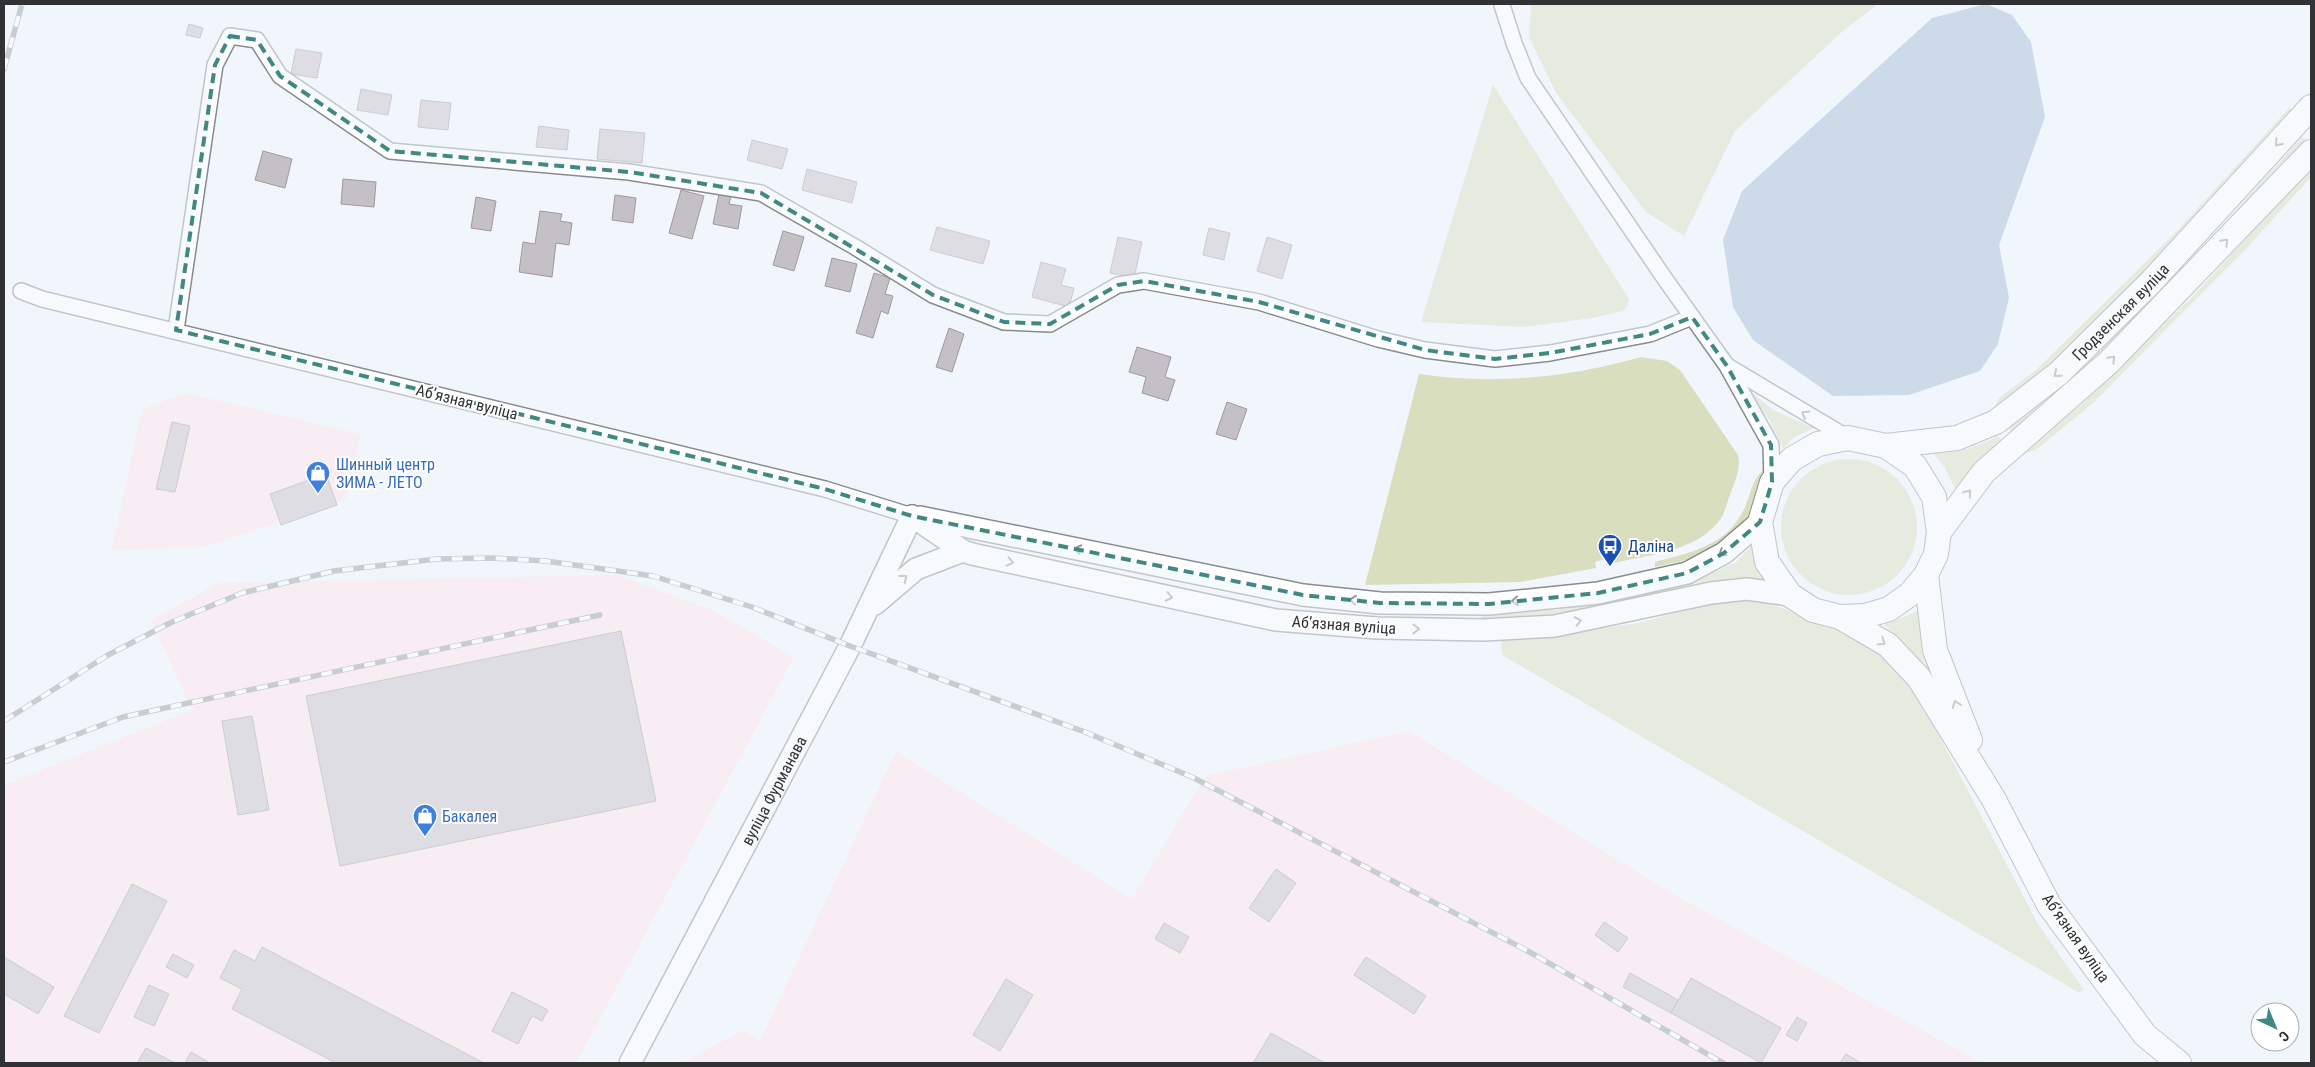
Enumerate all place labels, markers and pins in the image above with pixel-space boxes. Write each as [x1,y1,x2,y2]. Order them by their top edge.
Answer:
place label: Шинный центр ЗИМА - ЛЕТО [336,455,435,492]
shop icon: Шинный центр ЗИМА - ЛЕТО [305,460,331,494]
bus stop icon: Даліна [1597,533,1623,567]
place label: Даліна [1628,537,1674,556]
shop icon: Бакалея [412,803,438,837]
place label: Бакалея [442,807,497,826]

